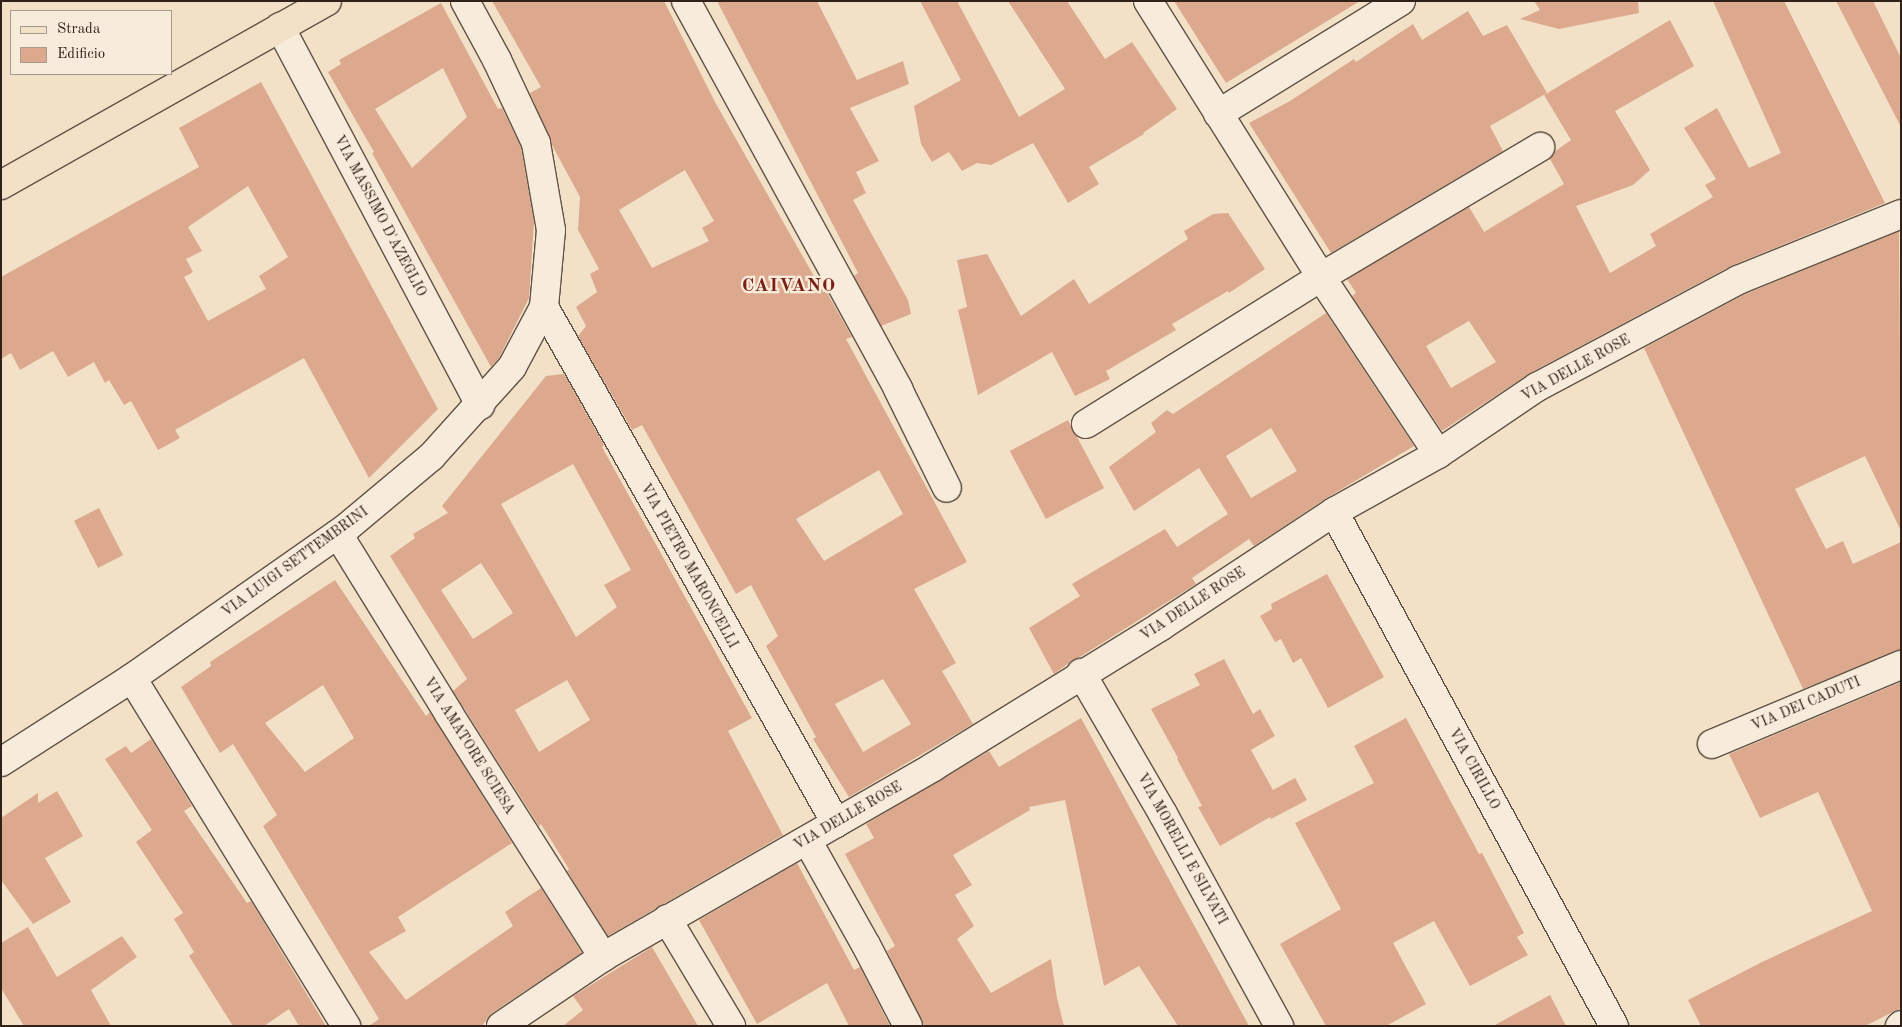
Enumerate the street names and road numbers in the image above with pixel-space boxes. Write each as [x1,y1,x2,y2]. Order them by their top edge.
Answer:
street label: VIA MASSIMO D'AZEGLIO [330,132,430,300]
street label: VIA DELLE ROSE [1519,331,1633,405]
street label: VIA PIETRO MARONCELLI [637,481,741,651]
street label: VIA LUIGI SETTEMBRINI [219,503,371,621]
street label: VIA DELLE ROSE [1137,564,1249,644]
street label: VIA DEI CADUTI [1749,673,1863,735]
street label: VIA AMATORE SCIESA [420,674,518,818]
street label: VIA CIRILLO [1445,726,1503,812]
street label: VIA MORELLI E SILVATI [1133,770,1231,928]
street label: VIA DELLE ROSE [791,778,905,854]

